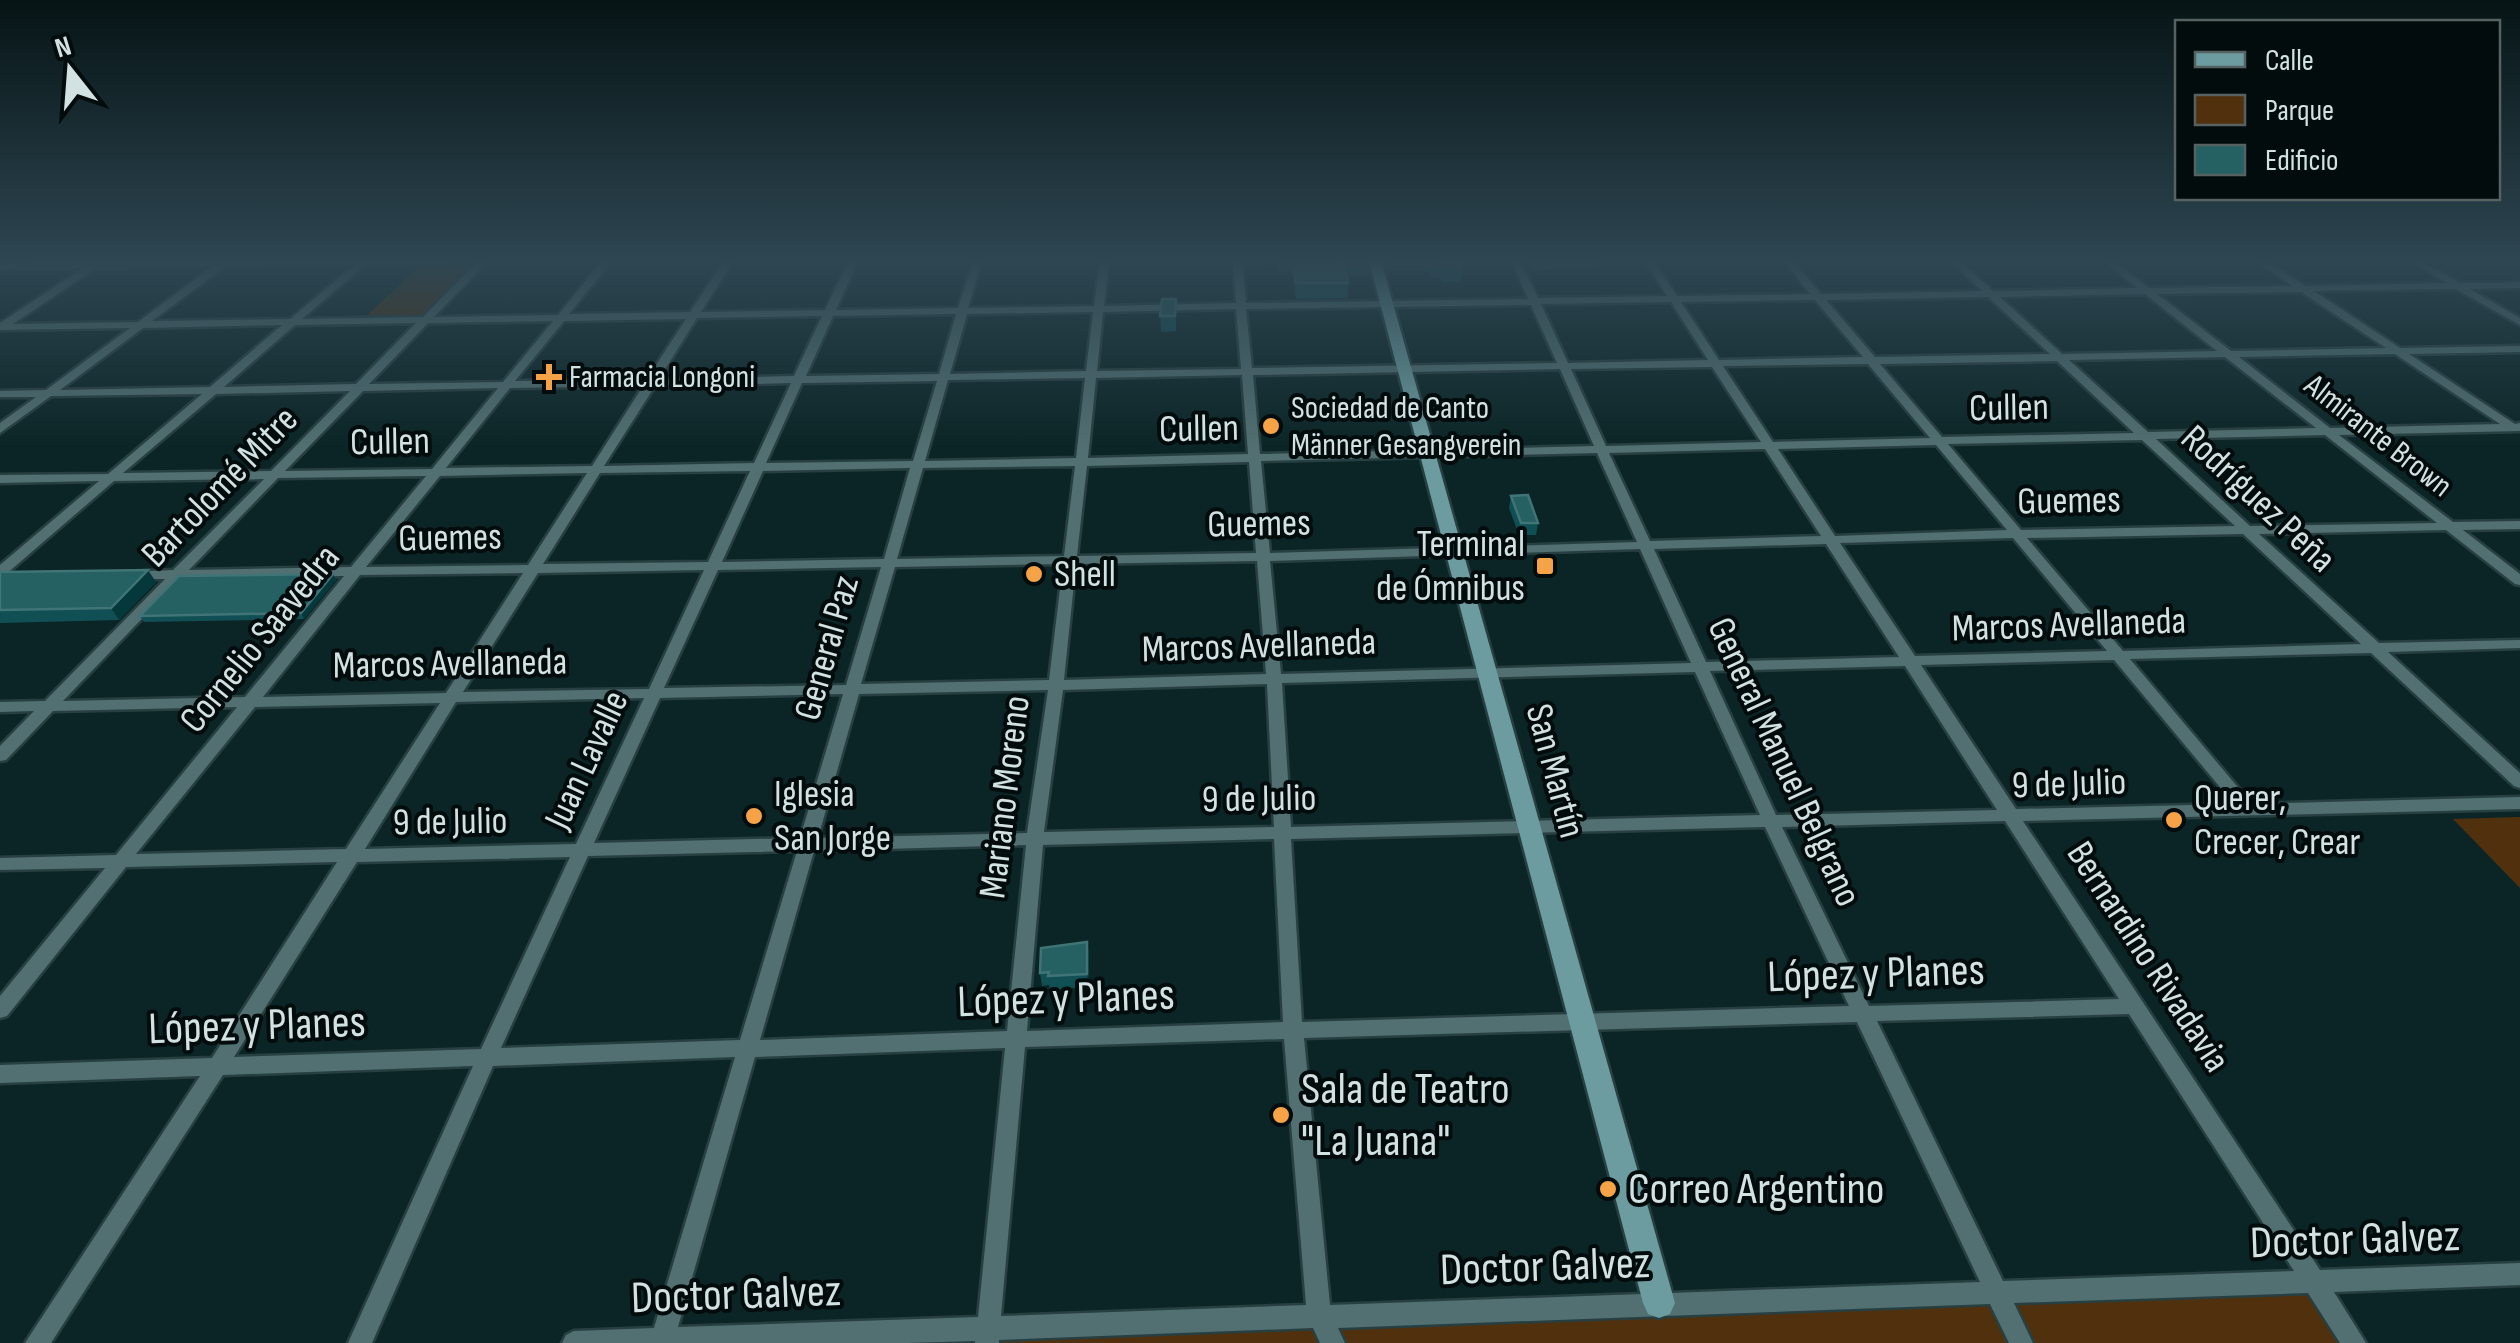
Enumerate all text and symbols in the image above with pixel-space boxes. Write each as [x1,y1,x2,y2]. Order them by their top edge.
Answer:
north arrow [20,20,120,120]
legend [2175,20,2500,200]
text: N [51,30,75,65]
text: Calle [2265,43,2314,79]
text: Parque [2265,93,2334,129]
text: Edificio [2265,143,2338,179]
place label: Farmacia Longoni [569,358,755,397]
marker: Farmacia Longoni [538,366,560,388]
street label: Almirante Brown [2296,366,2460,506]
street label: Cullen [1969,385,2049,431]
place label: Sociedad de Canto Männer Gesangverein [1291,389,1522,465]
street label: Bartolomé Mitre [132,397,308,577]
street label: Cullen [1159,406,1239,452]
marker: Sociedad de Canto Männer Gesangverein [1260,415,1282,437]
street label: Rodríguez Peña [2171,416,2345,582]
street label: Cullen [350,419,430,465]
street label: Guemes [2017,478,2121,524]
street label: Guemes [1207,501,1311,547]
street label: Guemes [398,515,502,561]
place label: Terminal de Ómnibus [1376,522,1525,611]
street label: Cornelio Saavedra [171,536,349,742]
place label: Shell [1054,552,1116,597]
marker: Terminal de Ómnibus [1534,555,1556,577]
marker: Shell [1023,563,1045,585]
street label: General Paz [785,571,869,725]
street label: Marcos Avellaneda [1951,598,2187,652]
street label: General Manuel Belgrano [1697,611,1871,913]
street label: Marcos Avellaneda [1141,619,1377,673]
street label: Marcos Avellaneda [332,639,568,689]
street label: Juan Lavalle [535,684,639,837]
street label: Mariano Moreno [970,693,1040,901]
street label: San Martín [1516,699,1594,843]
street label: 9 de Julio [2011,760,2127,808]
place label: Iglesia San Jorge [774,772,891,861]
street label: 9 de Julio [1201,776,1317,822]
place label: Querer, Crecer, Crear [2194,776,2360,865]
street label: 9 de Julio [392,799,508,845]
marker: Iglesia San Jorge [743,805,765,827]
marker: Querer, Crecer, Crear [2163,809,2185,831]
street label: Bernardino Rivadavia [2057,834,2239,1080]
street label: López y Planes [1766,943,1986,1005]
street label: López y Planes [956,968,1176,1030]
street label: López y Planes [147,995,367,1057]
place label: Sala de Teatro "La Juana" [1301,1062,1510,1169]
marker: Sala de Teatro "La Juana" [1270,1104,1292,1126]
place label: Correo Argentino [1628,1162,1884,1217]
marker: Correo Argentino [1597,1178,1619,1200]
street label: Doctor Galvez [2249,1209,2461,1271]
street label: Doctor Galvez [1439,1236,1651,1298]
street label: Doctor Galvez [630,1264,842,1326]

